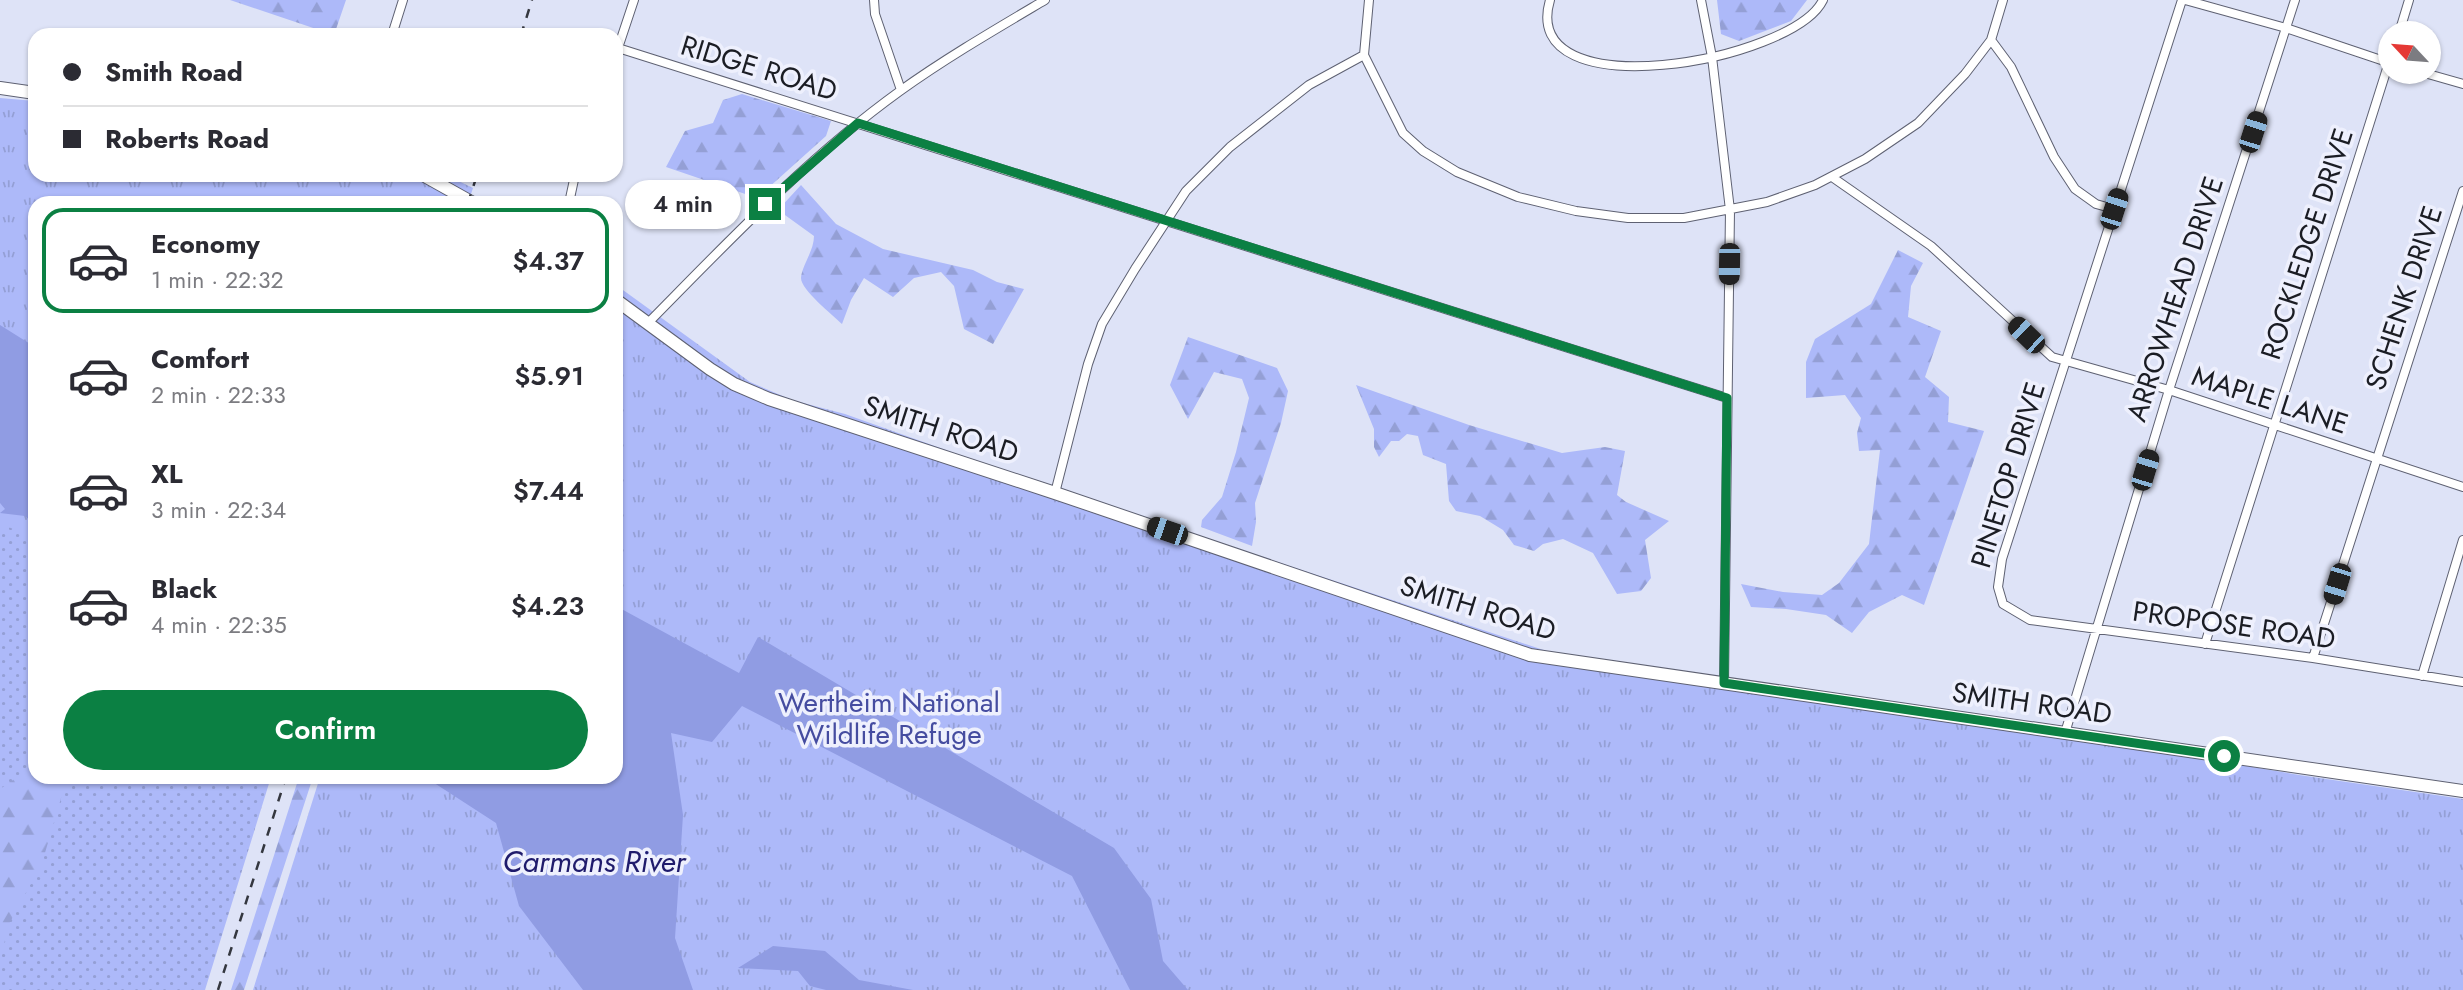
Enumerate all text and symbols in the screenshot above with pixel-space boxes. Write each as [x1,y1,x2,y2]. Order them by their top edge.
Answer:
north arrow [2378,21,2441,84]
map controls [2378,21,2441,84]
street label: RIDGE ROAD [676,25,842,111]
text: Smith Road [105,53,243,91]
car [2237,109,2270,155]
text: Roberts Road [105,120,269,158]
street label: ROCKLEDGE DRIVE [2250,123,2364,365]
street label: ARROWHEAD DRIVE [2116,171,2234,427]
callout: 4 min [625,180,740,228]
car [2098,186,2131,232]
text: 4 min [653,187,713,221]
route end [749,188,781,220]
street label: SCHENK DRIVE [2355,201,2453,395]
text: Economy [151,225,260,263]
icon: car [67,229,130,292]
text: $4.37 [513,242,584,280]
car [1719,243,1740,285]
text: 1 min · 22:32 [151,263,284,297]
car [2004,313,2049,357]
text: Comfort [151,340,249,378]
icon: car [67,344,130,407]
street label: MAPLE LANE [2187,355,2353,445]
text: $5.91 [514,357,584,395]
street label: PINETOP DRIVE [1960,377,2056,573]
text: 2 min · 22:33 [151,378,286,412]
street label: SMITH ROAD [858,385,1024,473]
car [2129,447,2162,493]
text: XL [151,455,183,493]
icon: car [67,459,130,522]
text: $7.44 [513,472,584,510]
text: 3 min · 22:34 [151,493,286,527]
car [1144,514,1191,548]
car [2321,561,2354,607]
street label: SMITH ROAD [1395,565,1561,651]
text: Black [151,570,217,608]
icon: car [67,574,130,637]
text: $4.23 [511,587,584,625]
street label: PROPOSE ROAD [2130,590,2338,660]
text: 4 min · 22:35 [151,608,287,642]
street label: SMITH ROAD [1950,672,2114,734]
park label: Wertheim National Wildlife Refuge [778,682,1000,755]
button: Confirm [63,690,588,770]
route start [2208,740,2240,772]
water label: Carmans River [502,840,688,883]

